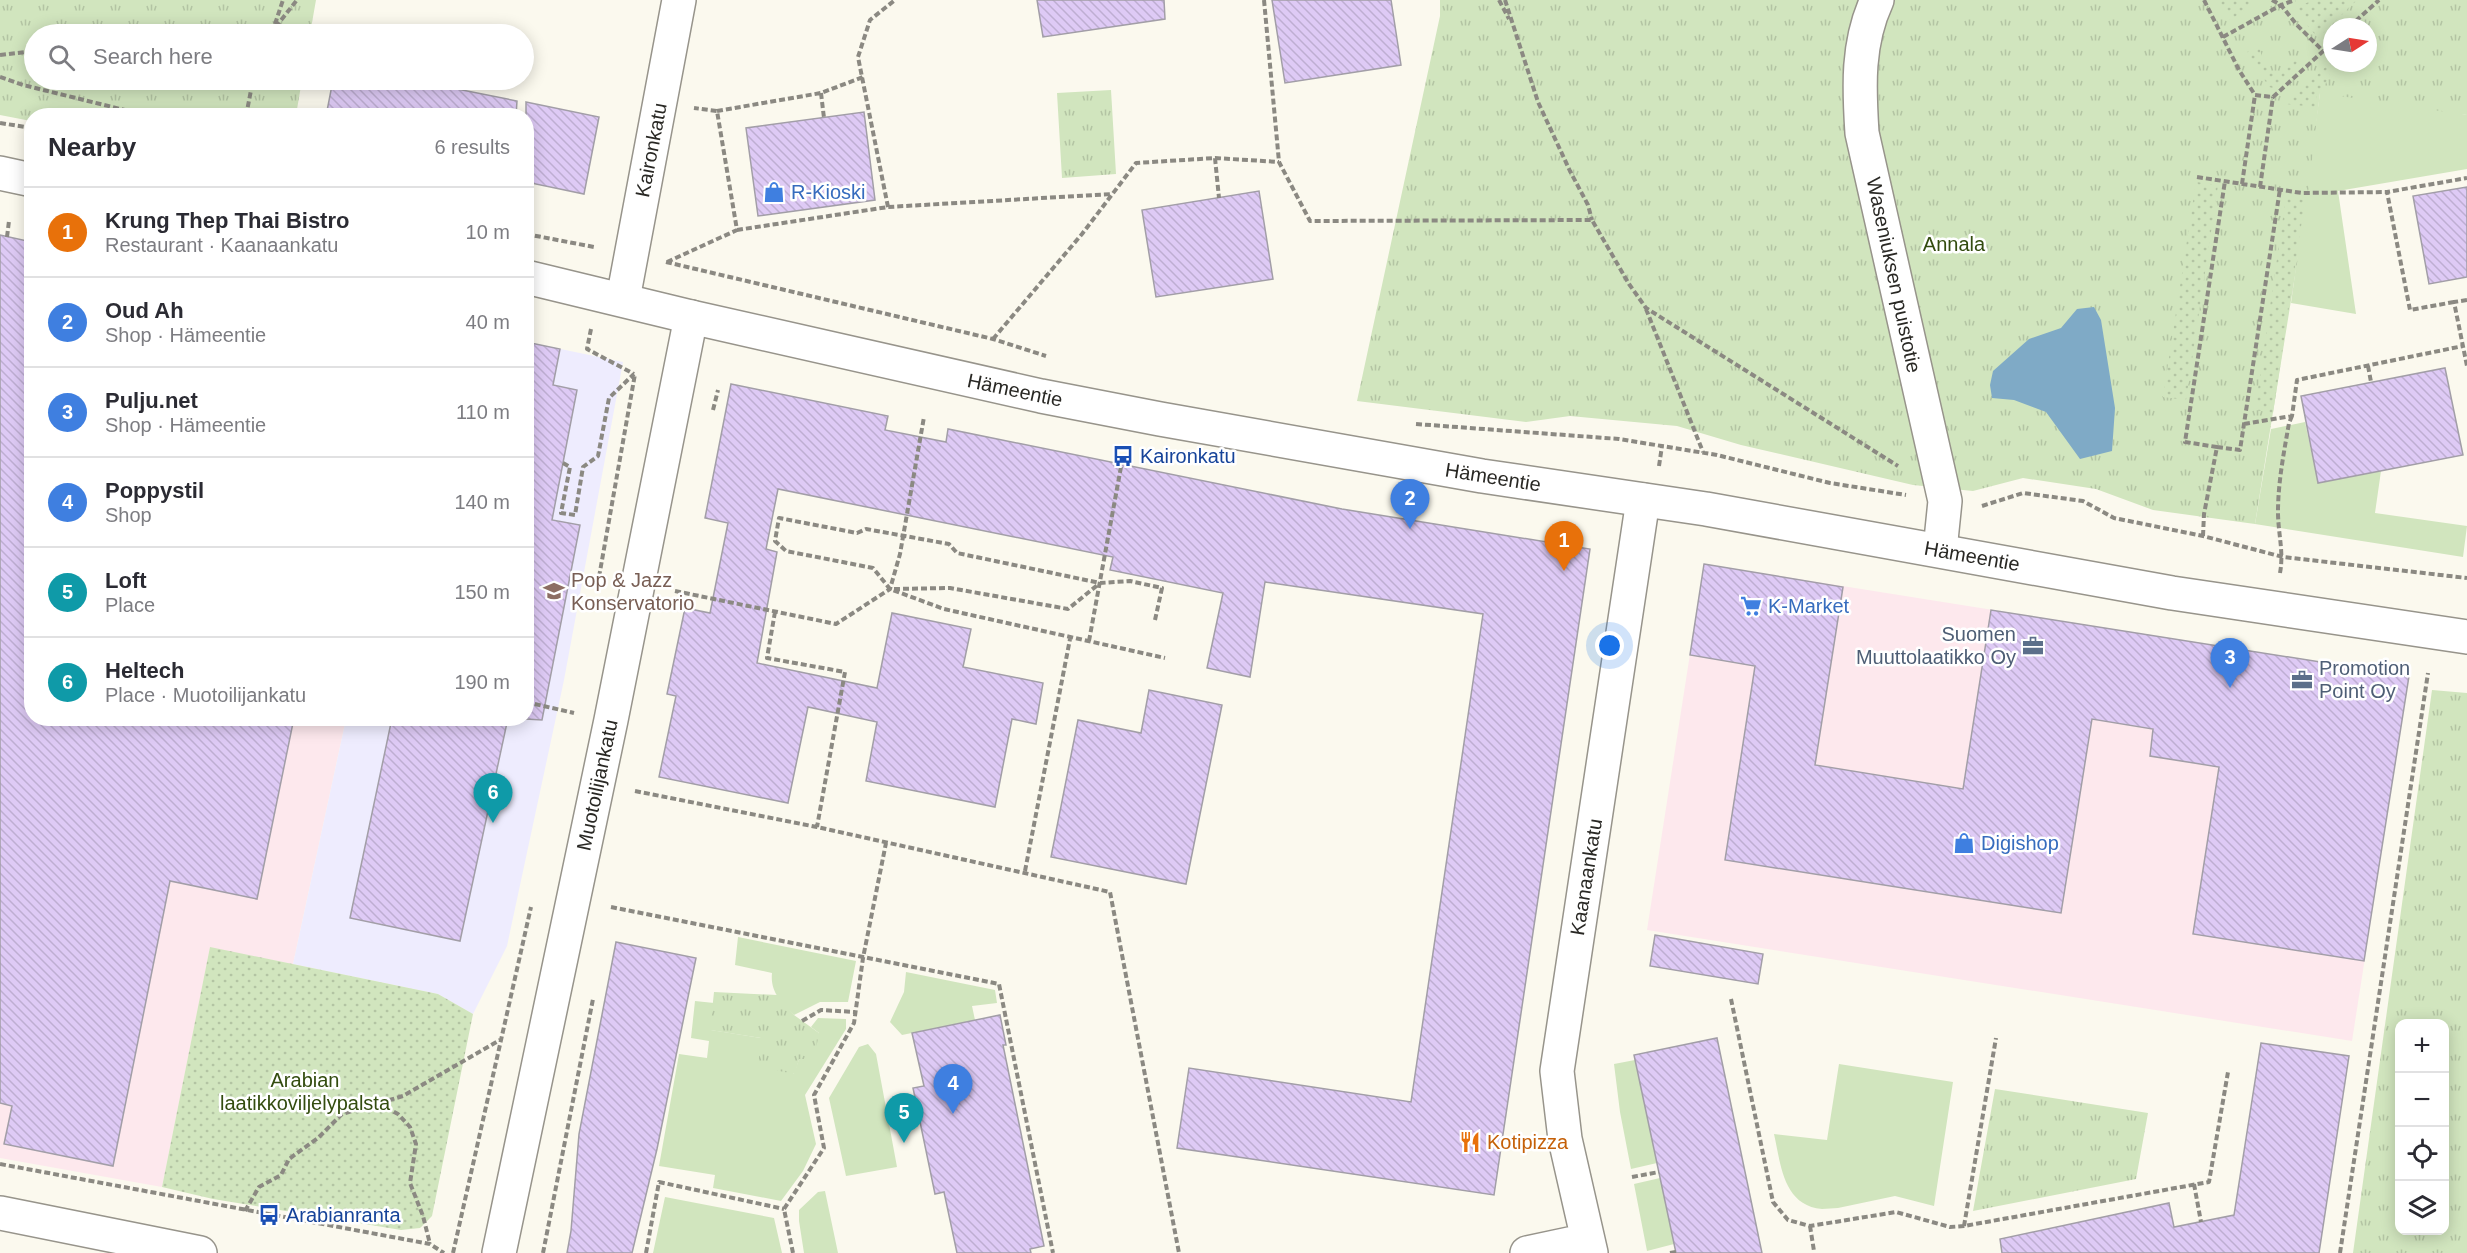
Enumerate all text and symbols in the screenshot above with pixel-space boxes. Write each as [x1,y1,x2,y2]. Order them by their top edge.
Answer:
north arrow [2323,18,2377,72]
search box [24,24,534,90]
icon: search [45,41,78,74]
text: Search here [93,44,213,69]
street label: Kaironkatu [631,101,671,199]
text: Nearby [48,132,136,162]
text: 6 results [434,136,510,158]
street label: Waseniuksen puistotie [1863,175,1925,375]
shop icon: R-Kioski [762,180,786,204]
place label: R-Kioski [791,181,865,203]
text: Krung Thep Thai Bistro [105,208,349,233]
text: 1 [62,221,73,243]
text: 10 m [466,221,510,243]
park label: Annala [1923,233,1986,255]
text: Restaurant · Kaanaankatu [105,234,339,256]
text: Oud Ah [105,298,184,323]
text: 2 [62,311,73,333]
text: 40 m [466,311,510,333]
text: Shop · Hämeentie [105,324,266,346]
street label: Hämeentie [965,369,1065,411]
text: Pulju.net [105,388,198,413]
text: 3 [62,401,73,423]
text: 110 m [456,401,510,423]
text: Shop · Hämeentie [105,414,266,436]
bus stop icon: Kaironkatu [1111,444,1135,468]
place label: Kaironkatu [1140,445,1236,467]
street label: Hämeentie [1444,459,1542,495]
text: Poppystil [105,478,204,503]
pin: 2 [1390,480,1430,529]
text: 4 [62,491,73,513]
text: 140 m [454,491,510,513]
text: Shop [105,504,152,526]
pin: 1 [1544,522,1584,571]
street label: Hämeentie [1922,537,2022,575]
text: Loft [105,568,147,593]
place label: Pop & Jazz Konservatorio [571,569,694,614]
school or university icon: Pop & Jazz Konservatorio [542,579,566,603]
text: 5 [62,581,73,603]
text: 150 m [454,581,510,603]
text: Place [105,594,155,616]
supermarket icon: K-Market [1739,594,1763,618]
place label: K-Market [1768,595,1850,617]
place label: Suomen Muuttolaatikko Oy [1856,623,2016,668]
your location [1595,631,1624,660]
office icon: Suomen Muuttolaatikko Oy [2021,634,2045,658]
pin: 3 [2210,638,2250,688]
place label: Promotion Point Oy [2319,657,2410,702]
text: Heltech [105,658,184,683]
office icon: Promotion Point Oy [2290,668,2314,692]
text: 6 [62,671,73,693]
text: 190 m [454,671,510,693]
text: Place · Muotoilijankatu [105,684,306,706]
street label: Muotoilijankatu [572,717,622,853]
pin: 6 [474,774,512,823]
street label: Kaanaankatu [1566,817,1606,937]
shop icon: Digishop [1952,831,1976,855]
place label: Digishop [1981,832,2059,854]
map controls [2395,1019,2449,1235]
button: + [2395,1019,2449,1073]
pin: 4 [934,1064,972,1114]
park label: Arabian laatikkoviljelypalsta [220,1069,391,1114]
button: − [2395,1073,2449,1127]
pin: 5 [884,1094,924,1143]
button: locate [2395,1127,2449,1181]
restaurant icon: Kotipizza [1458,1130,1482,1154]
place label: Kotipizza [1487,1131,1569,1153]
button: layers [2395,1181,2449,1235]
bus stop icon: Arabianranta [257,1203,281,1227]
place label: Arabianranta [286,1204,401,1226]

